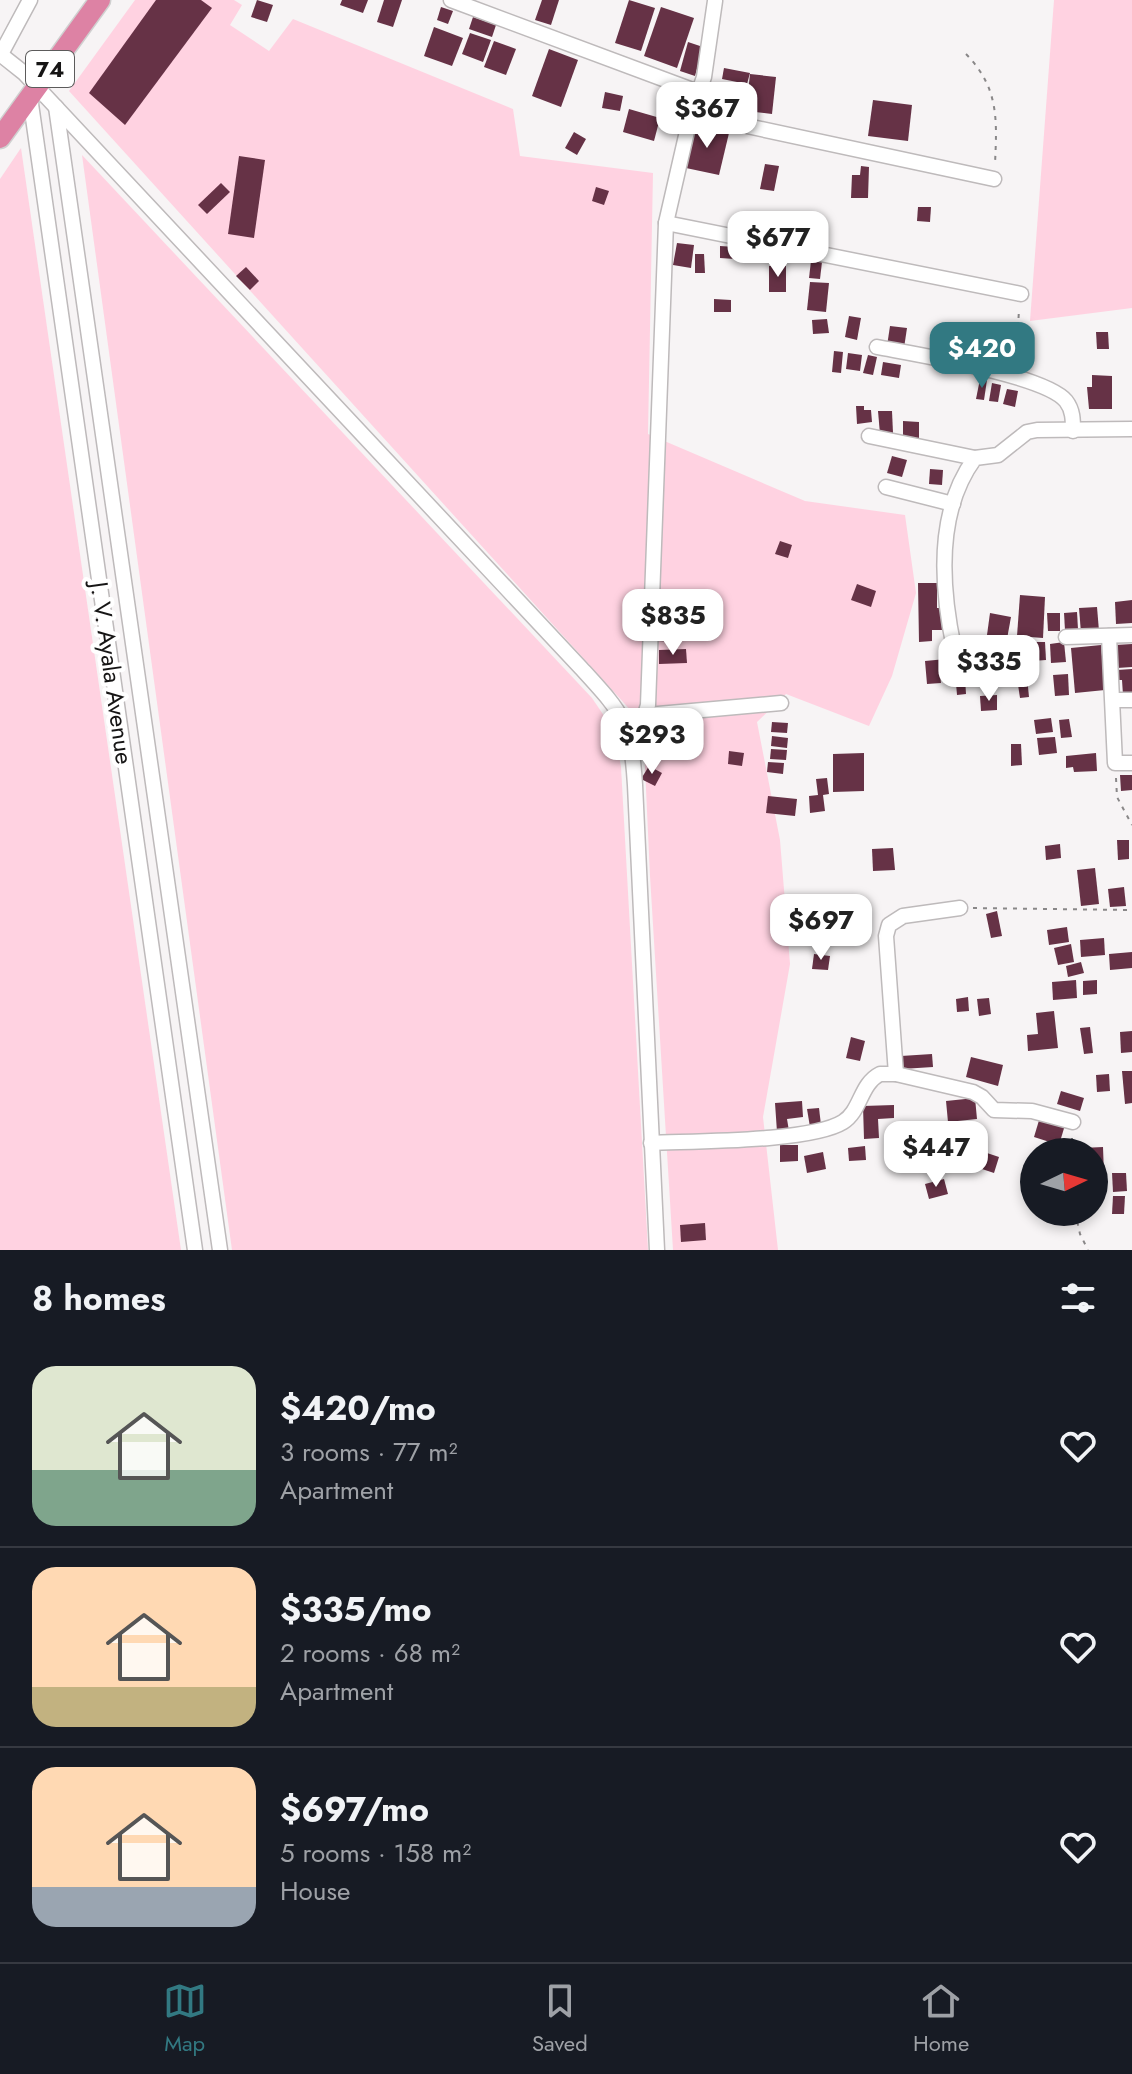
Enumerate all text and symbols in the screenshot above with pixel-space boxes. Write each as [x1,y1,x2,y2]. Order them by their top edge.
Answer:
road number: 74 [26,51,74,87]
pin: $367 [660,82,754,150]
text: $367 [674,89,740,127]
pin: $677 [731,211,825,279]
text: $677 [746,218,810,256]
pin: $420 [935,322,1029,390]
text: $420 [948,329,1016,367]
street label: J. V. Ayala Avenue [81,577,142,766]
pin: $835 [626,589,720,657]
text: $835 [640,596,706,634]
pin: $335 [942,635,1036,703]
text: $335 [956,642,1022,680]
pin: $293 [605,708,699,776]
text: $293 [619,715,685,753]
pin: $697 [774,894,868,962]
text: $697 [788,901,854,939]
pin: $447 [889,1121,983,1189]
text: $447 [902,1128,970,1166]
north arrow [1020,1138,1108,1226]
map controls [1020,1138,1108,1226]
text: 8 homes [32,1274,166,1323]
icon: filters [1056,1276,1100,1320]
text: $420/mo [280,1384,436,1433]
icon: home [96,1398,192,1494]
icon: heart [1056,1424,1100,1468]
text: 3 rooms · 77 m² [280,1433,457,1471]
text: Apartment [280,1471,393,1509]
text: $335/mo [280,1585,432,1634]
icon: home [96,1599,192,1695]
icon: heart [1056,1625,1100,1669]
text: 2 rooms · 68 m² [280,1634,460,1672]
text: Apartment [280,1672,393,1710]
text: $697/mo [280,1785,429,1834]
icon: home [96,1799,192,1895]
icon: heart [1056,1825,1100,1869]
text: 5 rooms · 158 m² [280,1834,471,1872]
text: House [280,1872,350,1910]
tab: Map [163,1979,207,2059]
tab: Saved [532,1979,588,2059]
tab: Home [913,1979,969,2059]

